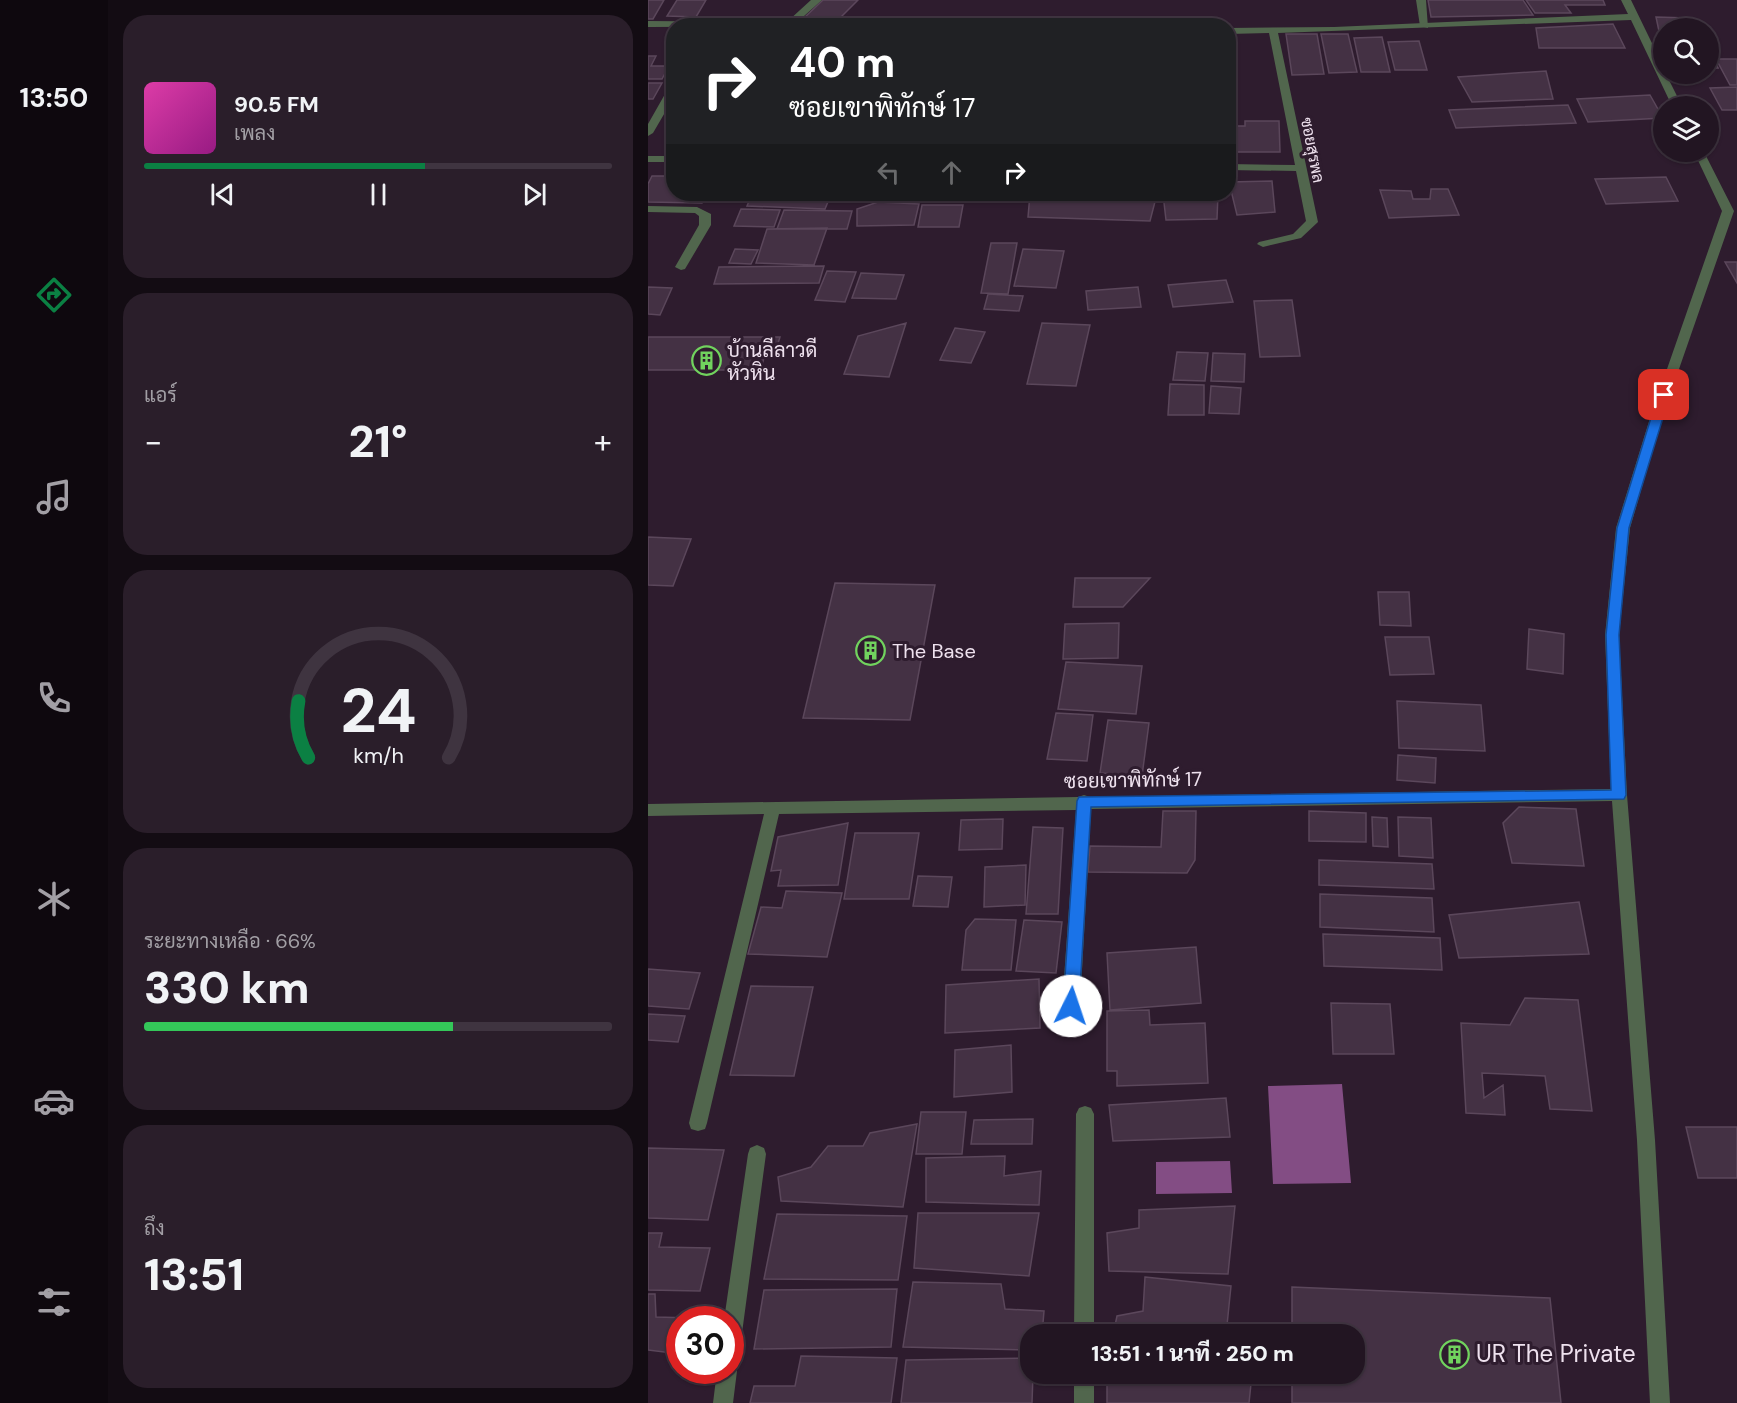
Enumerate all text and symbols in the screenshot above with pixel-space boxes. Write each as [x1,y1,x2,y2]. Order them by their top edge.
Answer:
map controls [1653,18,1719,162]
button: search [1653,18,1719,84]
text: 40 m [789,35,895,90]
icon: right [690,42,768,120]
text: 13:50 [20,80,88,115]
text: 90.5 FM [234,90,319,119]
text: ซอยเขาพิทักษ์ 17 [789,90,975,125]
button: layers [1653,96,1719,162]
street label: ซอยสุรพล [1295,116,1329,185]
text: เพลง [234,120,275,146]
icon: left [872,156,905,189]
icon: ahead [935,156,968,189]
icon: right [998,156,1031,189]
icon: previous [206,178,239,211]
icon: pause [362,178,395,211]
icon: next [518,178,551,211]
icon: directions [33,274,75,316]
place label: บ้านลีลาวดี หัวหิน [727,337,817,386]
building icon: บ้านลีลาวดี หัวหิน [690,345,722,377]
pin [1638,369,1689,420]
icon: arrive [1647,378,1680,411]
text: แอร์ [144,382,177,408]
text: 21° [348,412,408,471]
text: − [144,420,162,463]
text: + [594,420,612,463]
icon: music [33,476,75,518]
building icon: The Base [855,635,887,667]
place label: The Base [892,638,976,664]
text: 24 [340,671,416,752]
icon: phone [33,677,75,719]
text: km/h [353,743,403,771]
street label: ซอยเขาพิทักษ์ 17 [1064,765,1202,794]
icon: climate [33,878,75,920]
text: ระยะทางเหลือ · 66% [144,928,316,954]
text: 330 km [144,958,310,1017]
position arrow [1039,974,1103,1038]
icon: car [33,1080,75,1122]
text: ถึง [144,1215,165,1241]
text: 13:51 [144,1245,244,1304]
icon: filters [33,1281,75,1323]
speed limit sign: 30 [666,1306,744,1384]
building icon: UR The Private [1439,1338,1471,1370]
place label: UR The Private [1476,1338,1636,1369]
text: 13:51 · 1 นาที · 250 m [1091,1339,1294,1368]

